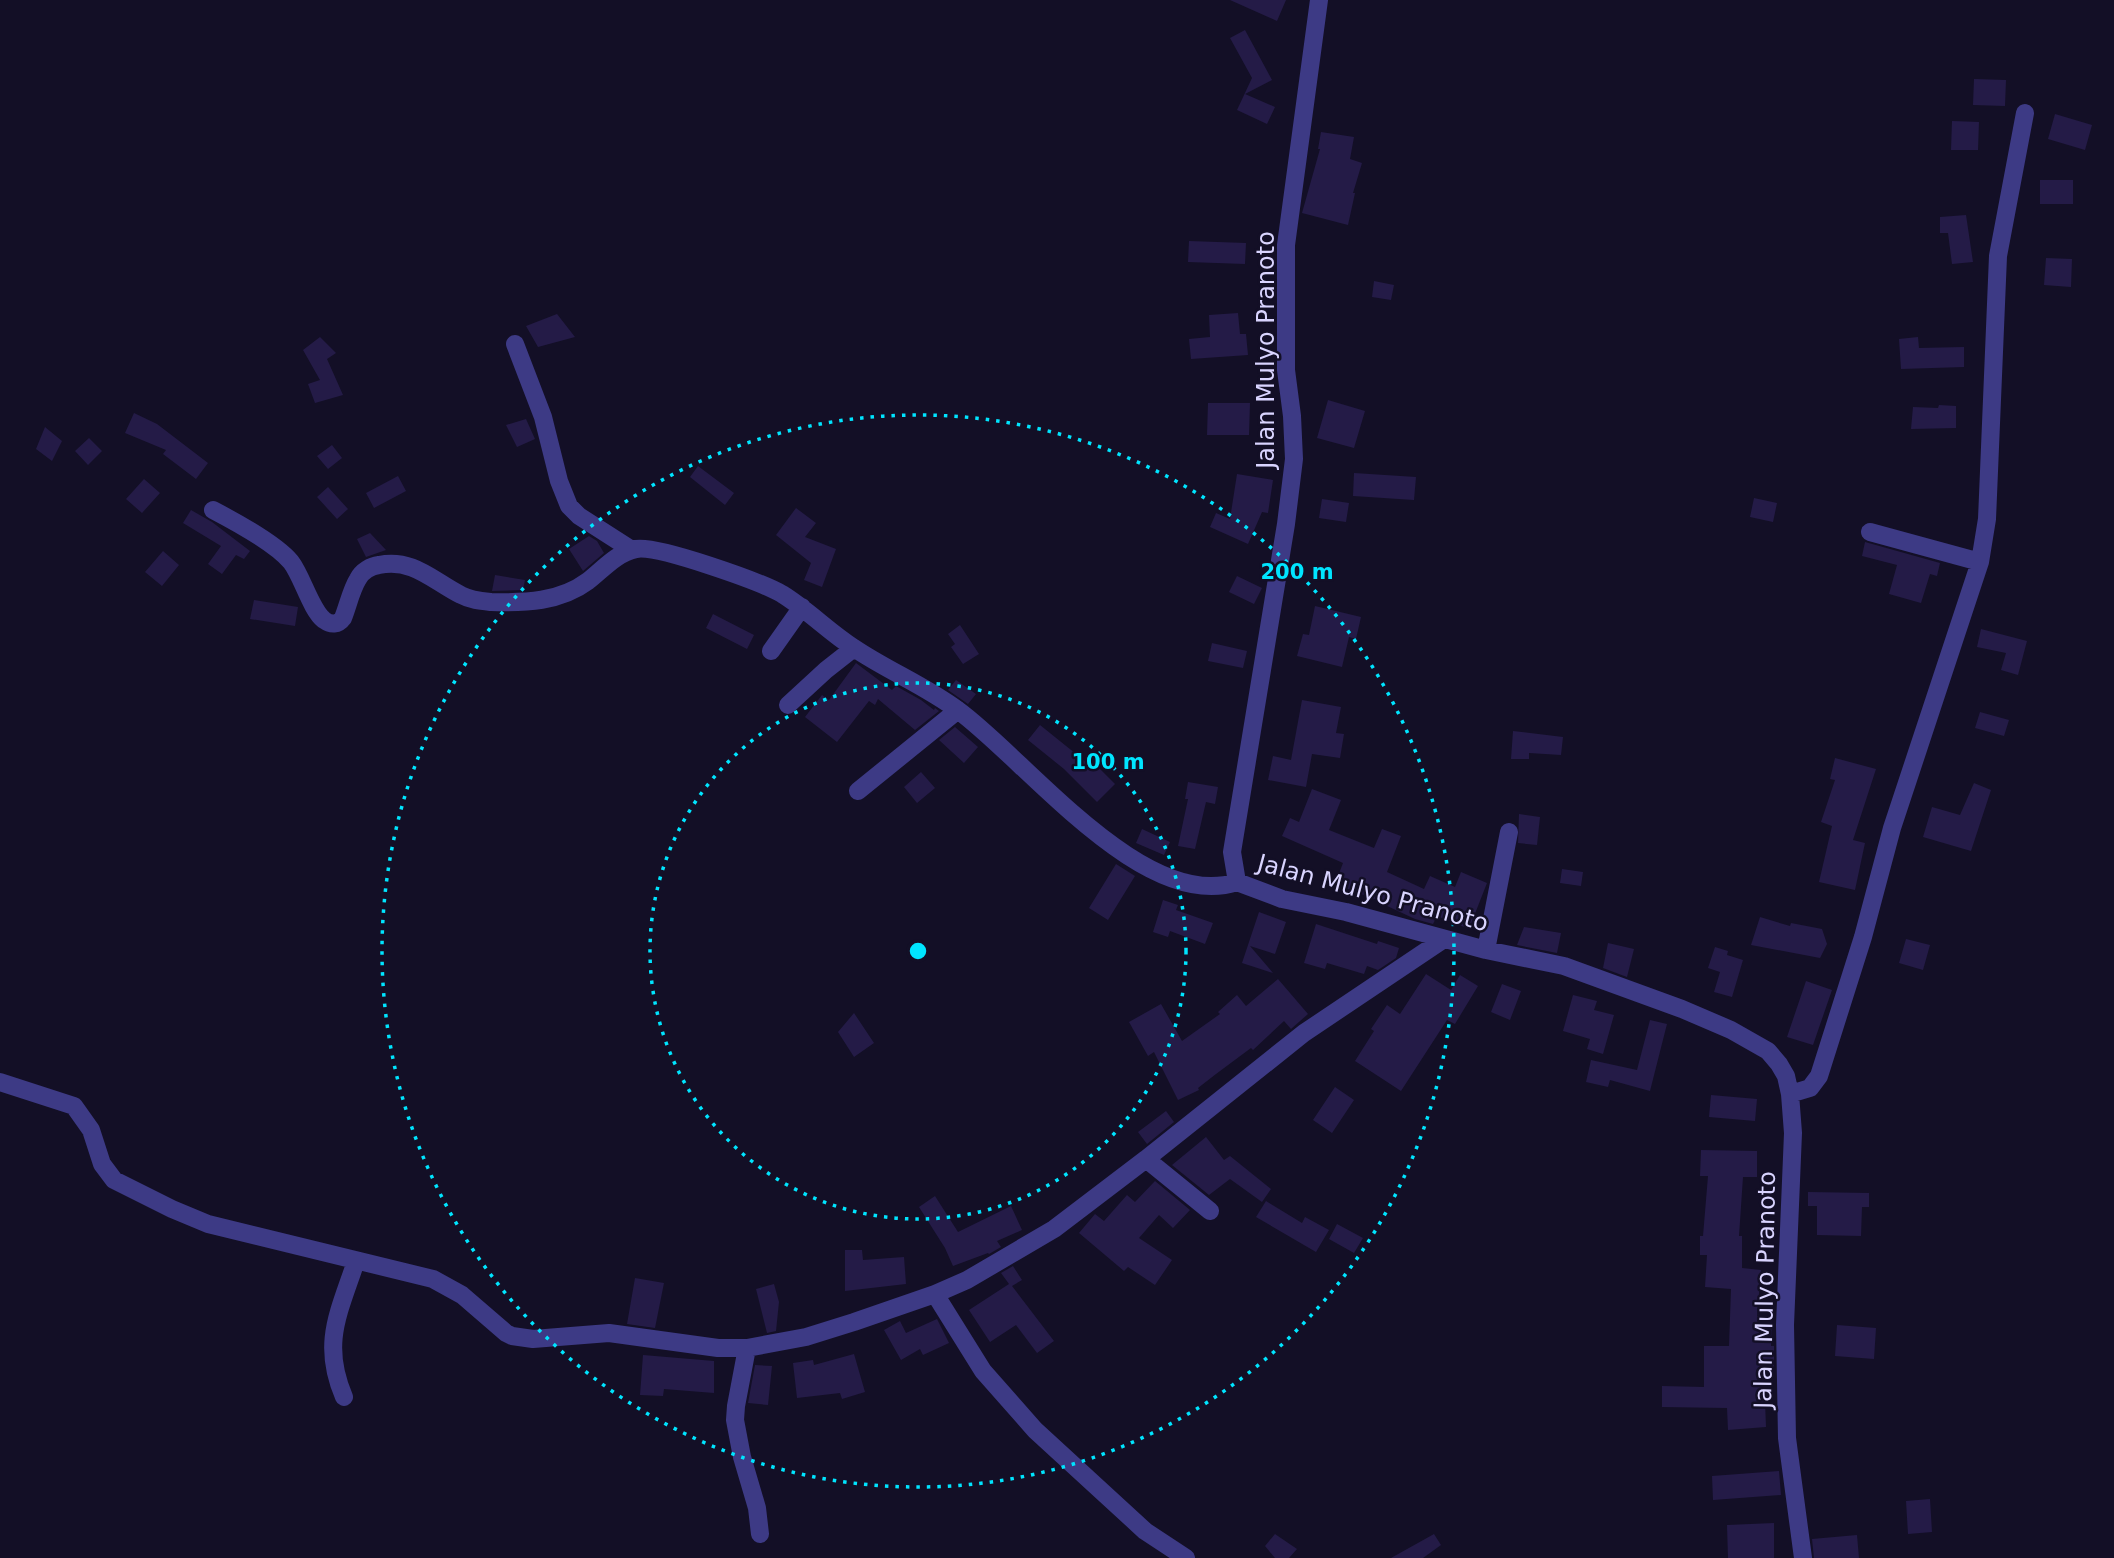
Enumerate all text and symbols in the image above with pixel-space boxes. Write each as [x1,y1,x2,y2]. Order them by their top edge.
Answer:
street label: Jalan Mulyo Pranoto [1252,231,1280,471]
text: 200 m [1260,560,1334,584]
text: 100 m [1071,750,1145,774]
street label: Jalan Mulyo Pranoto [1253,848,1491,937]
centre of rings [906,939,930,963]
street label: Jalan Mulyo Pranoto [1749,1171,1781,1411]

